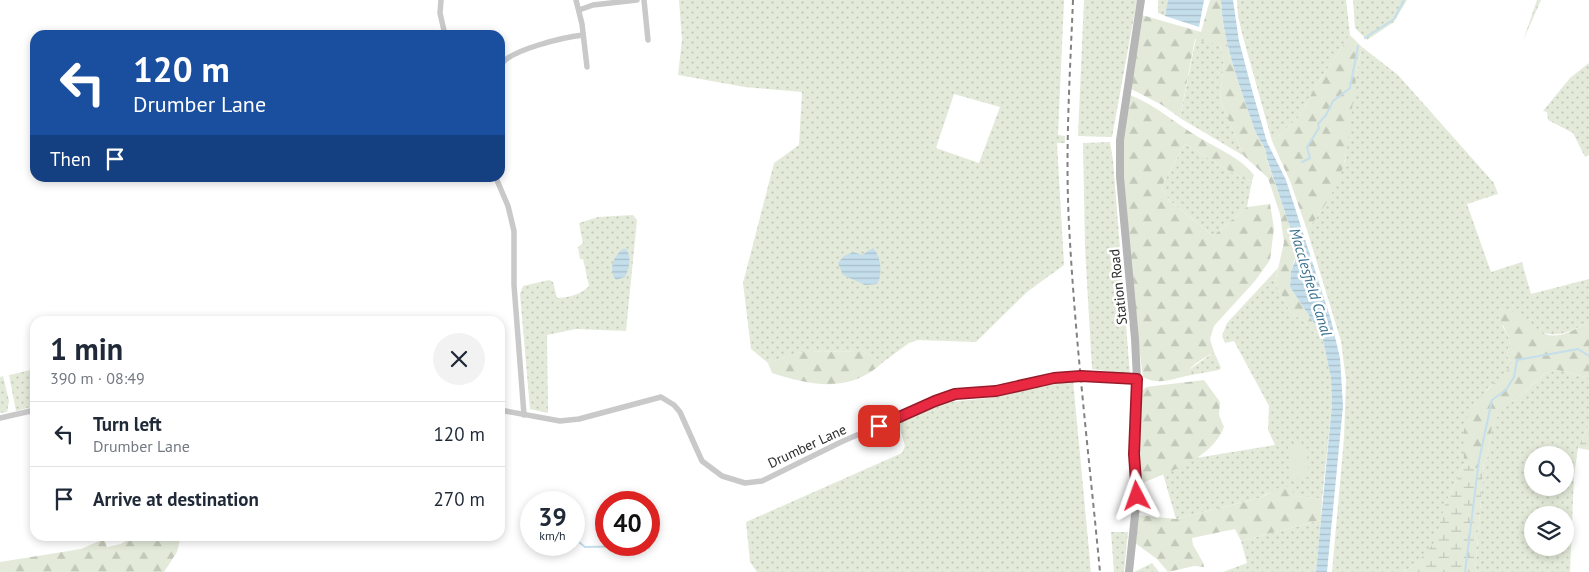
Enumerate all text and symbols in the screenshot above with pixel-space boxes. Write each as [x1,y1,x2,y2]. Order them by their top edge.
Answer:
text: 120 m [133,46,230,92]
icon: left [50,50,115,115]
text: Drumber Lane [133,90,266,118]
icon: arrive [101,145,129,173]
text: Then [50,147,91,171]
water label: Macclesfield Canal [1286,226,1336,338]
street label: Station Road [1105,248,1131,326]
text: 1 min [50,329,123,368]
button: close [433,333,485,385]
text: 390 m · 08:49 [50,368,145,388]
pin [858,405,900,447]
text: Turn left [93,412,162,436]
icon: arrive [865,412,893,440]
icon: left [50,420,78,448]
street label: Drumber Lane [765,420,849,472]
text: 120 m [433,422,485,446]
text: Drumber Lane [93,436,190,456]
map controls [1524,446,1574,556]
button: search [1524,446,1574,496]
position arrow [1110,469,1162,521]
icon: arrive [50,485,78,513]
text: Arrive at destination [93,487,259,511]
text: 270 m [433,487,485,511]
speed limit sign: 40 [595,491,660,556]
text: 39 [538,501,567,533]
button: layers [1524,506,1574,556]
text: km/h [539,528,566,543]

